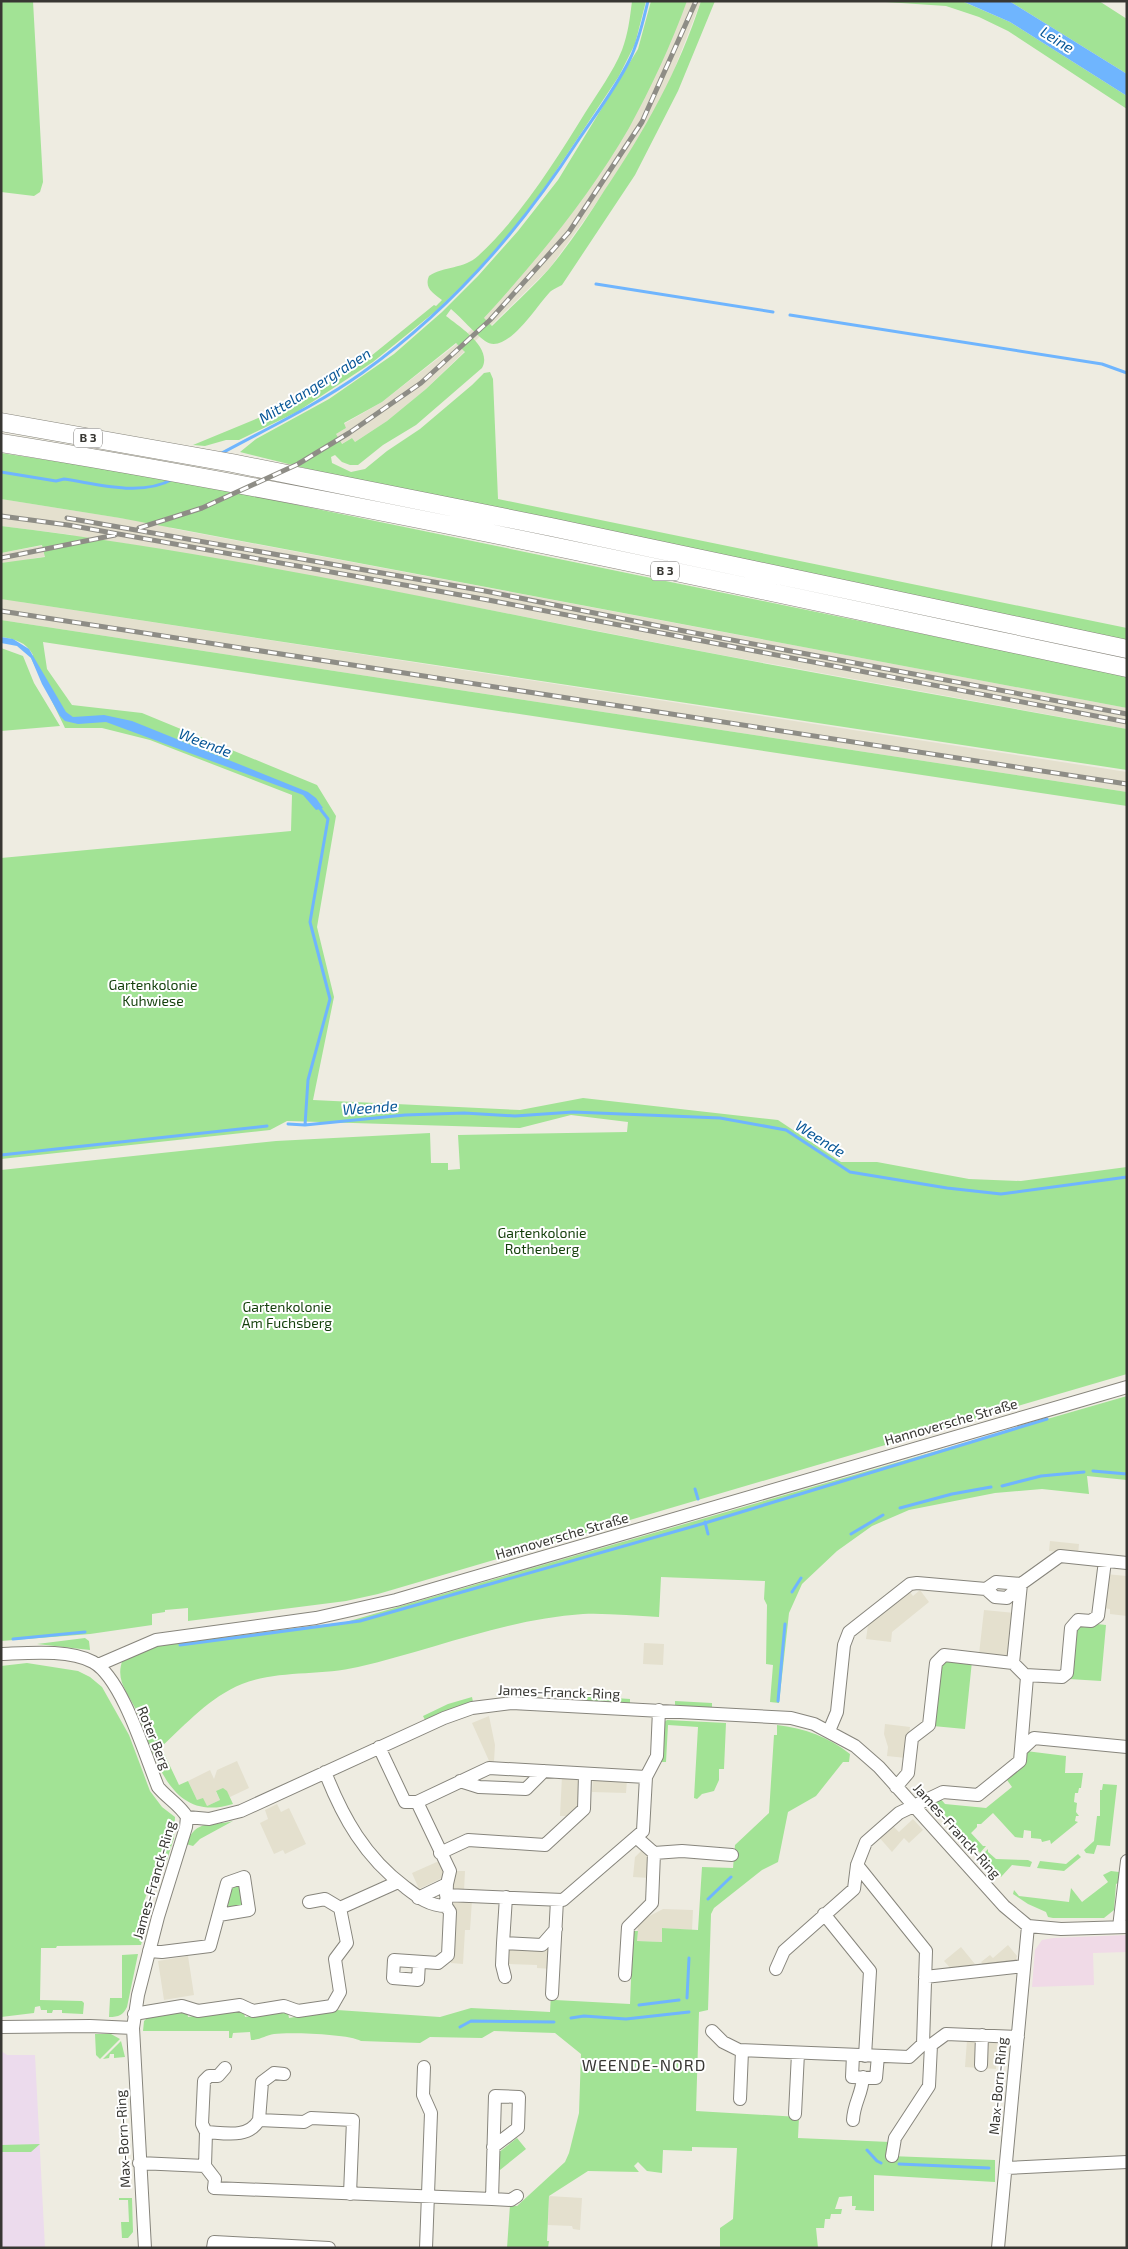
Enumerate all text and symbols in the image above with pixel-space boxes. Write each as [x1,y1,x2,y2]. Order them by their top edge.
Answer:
water label: Leine [1037,22,1078,56]
water label: Mittelangergraben [255,343,374,427]
road number: B 3 [74,428,102,448]
road number: B 3 [651,562,679,580]
water label: Weende [176,724,234,760]
park label: Gartenkolonie Kuhwiese [108,976,198,1009]
water label: Weende [342,1096,398,1118]
water label: Weende [792,1116,849,1160]
park label: Gartenkolonie Rothenberg [497,1224,587,1257]
park label: Gartenkolonie Am Fuchsberg [242,1298,332,1331]
street label: Hannoversche Straße [882,1394,1019,1449]
street label: Hannoversche Straße [493,1508,630,1563]
street label: James-Franck-Ring [498,1681,621,1702]
street label: Roter Berg [134,1703,175,1772]
street label: James-Franck-Ring [910,1780,1005,1882]
street label: James-Franck-Ring [128,1819,179,1941]
street label: Max-Born-Ring [985,2036,1010,2136]
district label: WEENDE-NORD [582,2055,706,2074]
street label: Max-Born-Ring [111,2089,134,2188]

